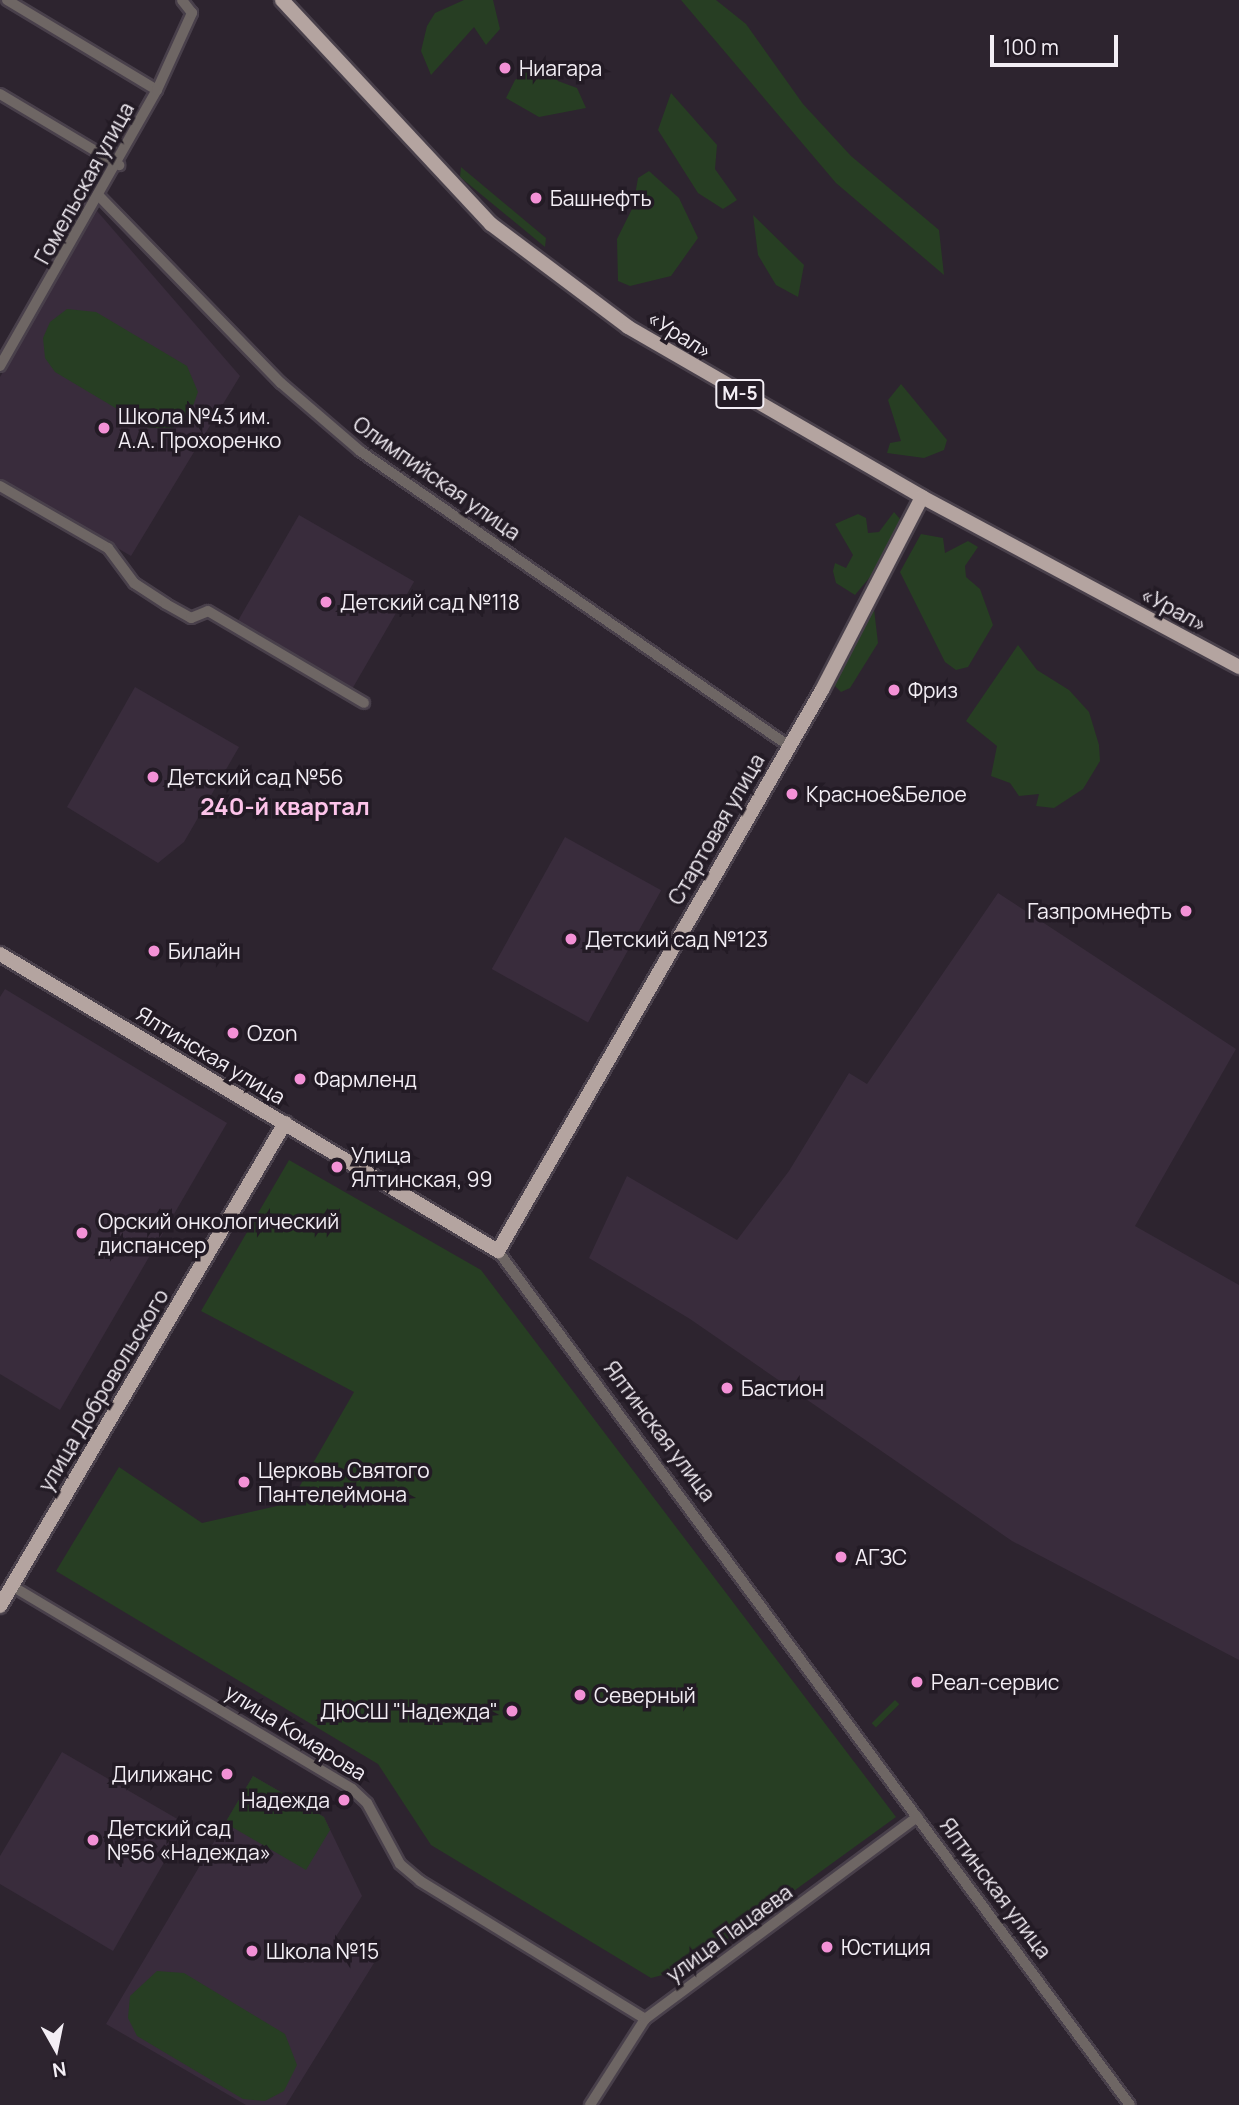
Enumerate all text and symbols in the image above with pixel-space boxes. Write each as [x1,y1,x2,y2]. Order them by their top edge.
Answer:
scale bar [994,21,1122,65]
text: 100 m [1003,33,1059,61]
place label: Ниагара [519,55,602,81]
marker: Ниагара [497,60,513,76]
street label: Гомельская улица [29,98,139,268]
place label: Башнефть [550,185,652,211]
marker: Башнефть [528,190,544,206]
street label: «Урал» [643,305,717,363]
road number: М-5 [714,378,766,410]
place label: Школа №43 им. А.А. Прохоренко [118,403,281,453]
street label: Олимпийская улица [349,411,525,545]
marker: Школа №43 им. А.А. Прохоренко [96,420,112,436]
street label: «Урал» [1137,581,1211,637]
place label: Детский сад №118 [340,589,520,615]
marker: Детский сад №118 [318,594,334,610]
place label: Фриз [908,677,958,703]
marker: Фриз [886,682,902,698]
street label: Стартовая улица [663,749,769,909]
place label: Детский сад №56 [167,764,344,790]
marker: Детский сад №56 [145,769,161,785]
place label: Красное&Белое [806,781,967,807]
marker: Красное&Белое [784,786,800,802]
district label: 240-й квартал [200,792,370,820]
place label: Газпромнефть [1027,898,1172,924]
marker: Газпромнефть [1178,903,1194,919]
place label: Детский сад №123 [585,926,768,952]
marker: Детский сад №123 [563,931,579,947]
place label: Билайн [168,938,241,964]
marker: Билайн [146,943,162,959]
street label: Ялтинская улица [132,1001,290,1109]
place label: Ozon [247,1020,297,1046]
marker: Ozon [225,1025,241,1041]
place label: Фармленд [314,1066,417,1092]
marker: Фармленд [292,1071,308,1087]
place label: Улица Ялтинская, 99 [351,1142,492,1192]
marker: Улица Ялтинская, 99 [329,1159,345,1175]
place label: Орский онкологический диспансер [98,1208,339,1258]
marker: Орский онкологический диспансер [72,1223,92,1243]
street label: улица Добровольского [33,1284,173,1496]
street label: Ялтинская улица [599,1356,721,1506]
place label: Бастион [741,1375,824,1401]
marker: Бастион [719,1380,735,1396]
place label: Церковь Святого Пантелеймона [258,1457,430,1507]
marker: Церковь Святого Пантелеймона [236,1474,252,1490]
place label: АГЗС [855,1544,907,1570]
marker: АГЗС [833,1549,849,1565]
place label: Реал-сервис [931,1669,1059,1695]
marker: Реал-сервис [909,1674,925,1690]
street label: улица Комарова [221,1679,371,1785]
place label: Северный [594,1682,696,1708]
marker: Северный [572,1687,588,1703]
place label: ДЮСШ "Надежда" [320,1698,498,1724]
marker: ДЮСШ "Надежда" [504,1703,520,1719]
place label: Дилижанс [112,1761,213,1787]
marker: Дилижанс [219,1766,235,1782]
place label: Надежда [241,1787,330,1813]
marker: Надежда [336,1792,352,1808]
street label: Ялтинская улица [935,1813,1057,1963]
place label: Детский сад №56 «Надежда» [107,1815,271,1865]
marker: Детский сад №56 «Надежда» [85,1832,101,1848]
street label: улица Пацаева [661,1879,797,1987]
place label: Юстиция [841,1934,931,1960]
place label: Школа №15 [266,1938,379,1964]
marker: Юстиция [819,1939,835,1955]
marker: Школа №15 [244,1943,260,1959]
north arrow [21,2014,91,2084]
text: N [51,2056,68,2084]

